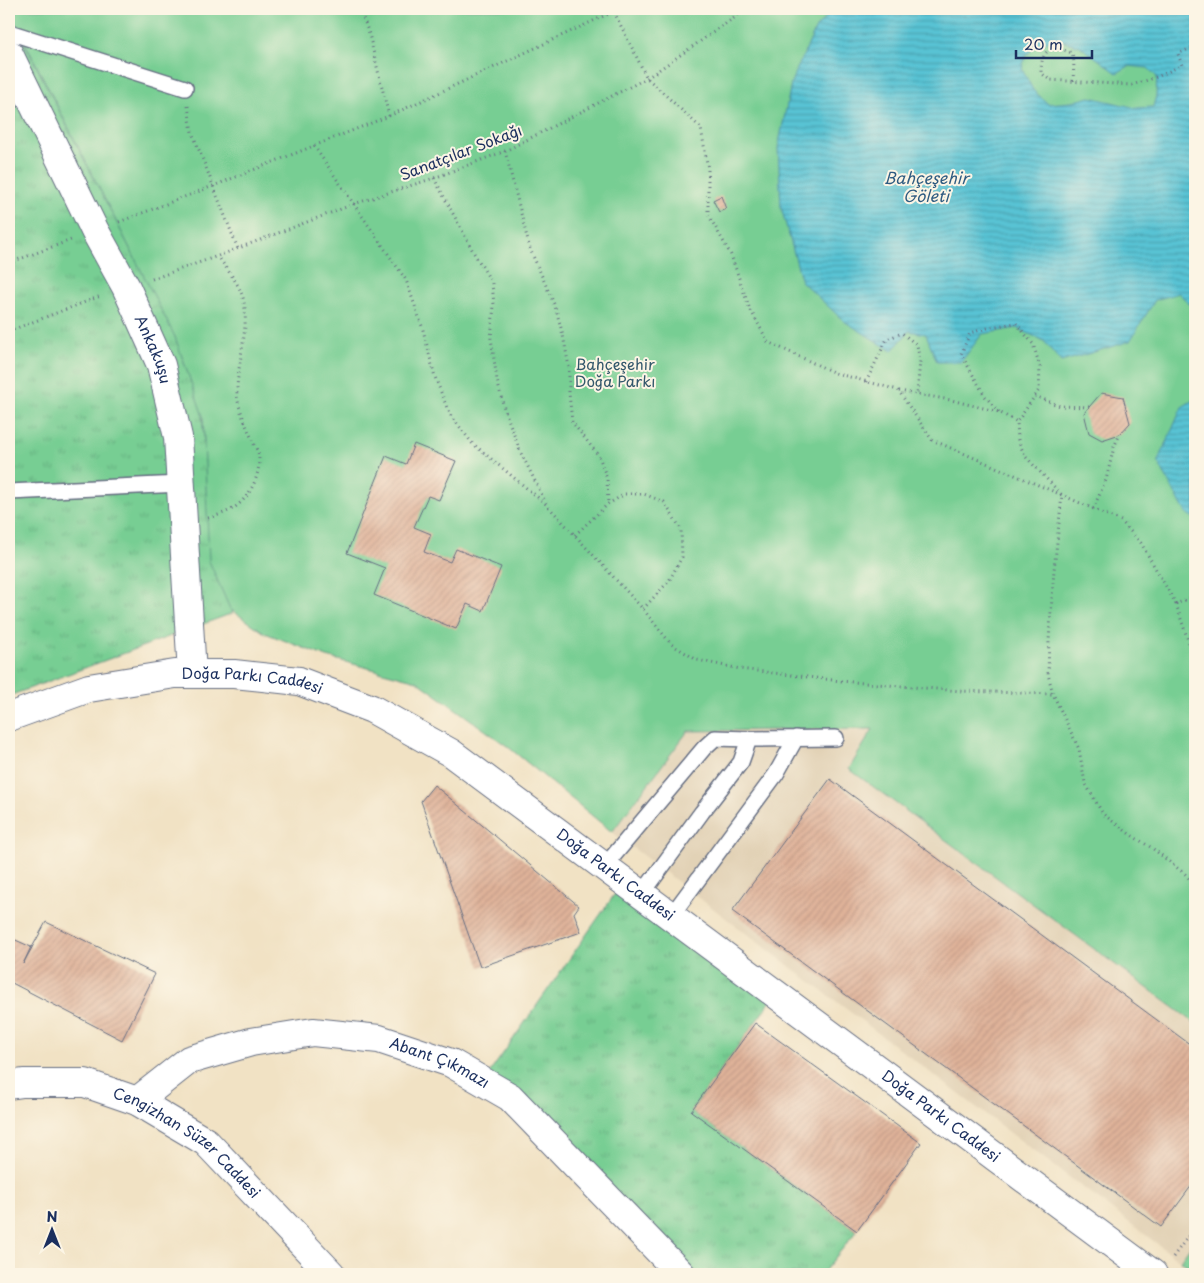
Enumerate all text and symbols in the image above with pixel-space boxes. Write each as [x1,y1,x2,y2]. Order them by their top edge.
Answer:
scale bar [1016,28,1093,60]
text: 20 m [1024,32,1063,55]
street label: Sanatçılar Sokağı [396,118,525,185]
water label: Bahçeşehir Göleti [884,165,971,207]
street label: Ankakuşu [130,311,178,386]
park label: Bahçeşehir Doğa Parkı [575,352,655,392]
street label: Doğa Parkı Caddesi [182,661,327,699]
street label: Doğa Parkı Caddesi [552,822,680,926]
street label: Abant Çıkmazı [387,1030,494,1093]
street label: Doğa Parkı Caddesi [877,1064,1006,1167]
street label: Cengizhan Süzer Caddesi [110,1081,267,1203]
north arrow [28,1206,78,1256]
text: N [46,1206,58,1227]

